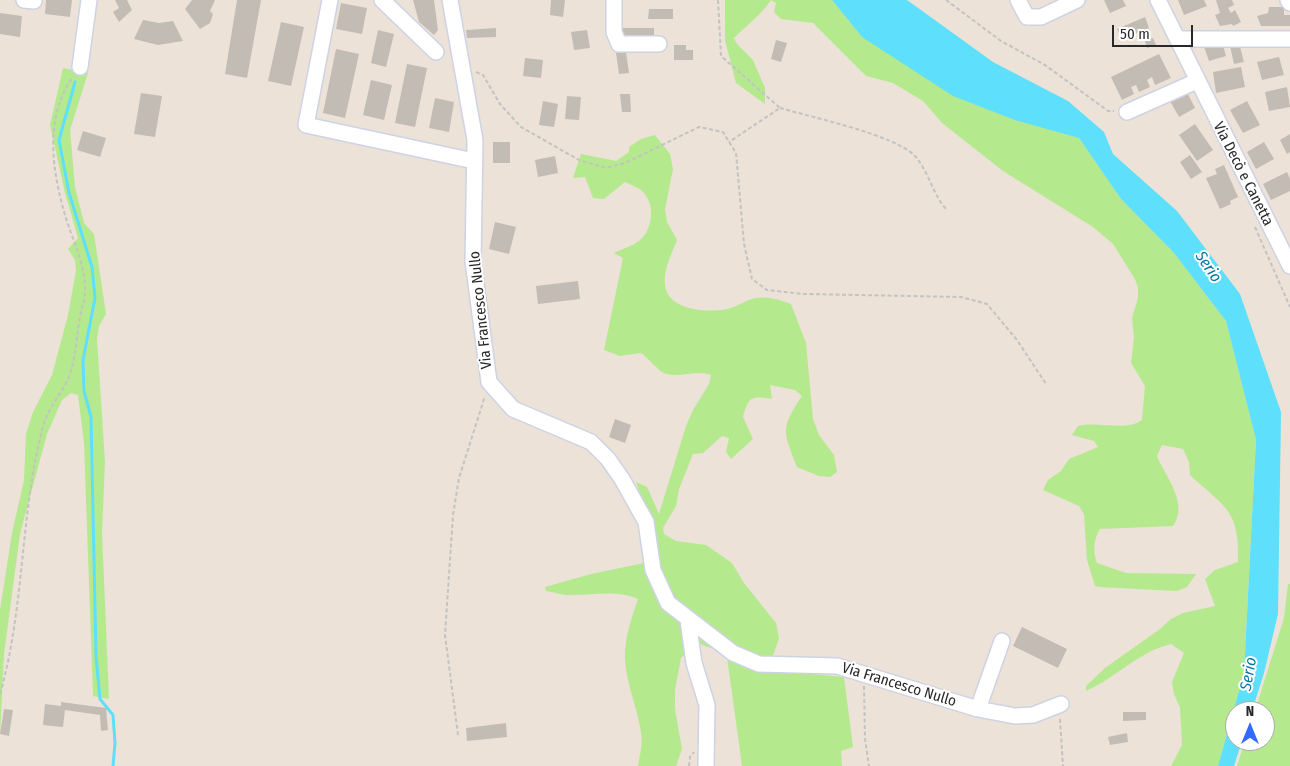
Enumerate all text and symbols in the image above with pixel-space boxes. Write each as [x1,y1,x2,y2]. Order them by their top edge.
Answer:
scale bar [1115,15,1196,47]
text: 50 m [1120,25,1150,43]
street label: Via Decò e Canetta [1209,119,1277,229]
water label: Serio [1191,248,1225,286]
street label: Via Francesco Nullo [466,250,496,370]
water label: Serio [1237,656,1261,692]
street label: Via Francesco Nullo [840,659,958,711]
north arrow [1225,701,1275,751]
text: N [1246,703,1254,720]

